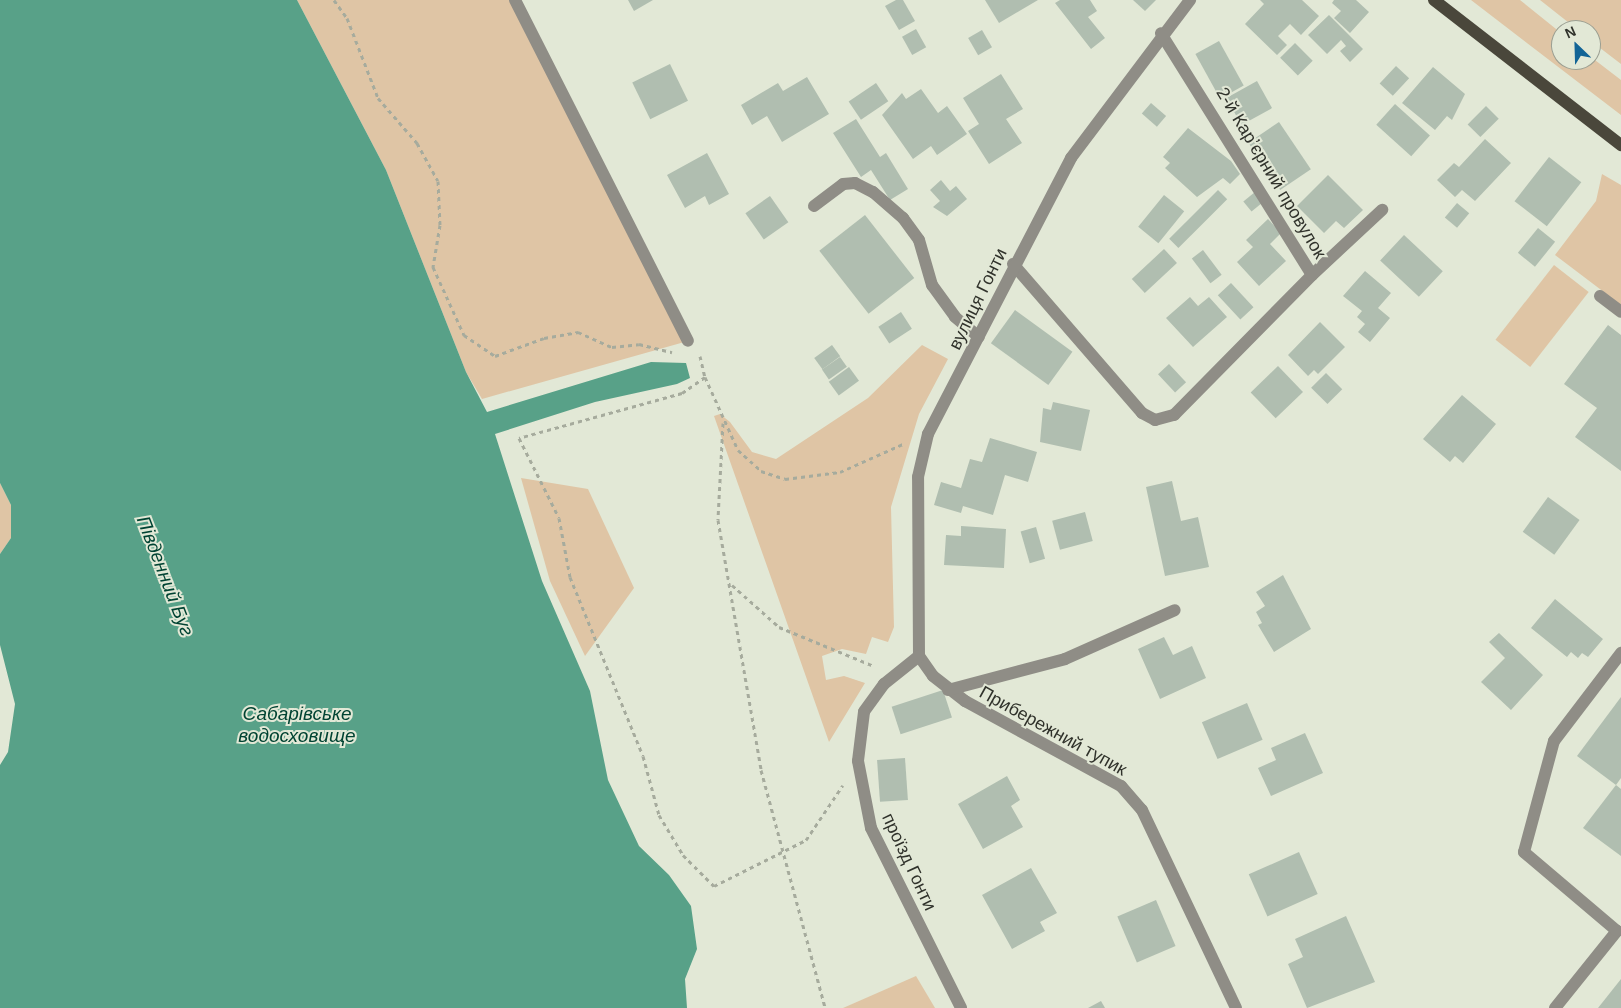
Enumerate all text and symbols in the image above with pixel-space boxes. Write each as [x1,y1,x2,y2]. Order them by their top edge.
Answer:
north arrow [1551,20,1601,70]
text: N [1562,23,1578,42]
street label: 2-й Карʼєрний провулок [1211,83,1331,263]
street label: вулиця Гонти [944,245,1012,353]
water label: Південний Буг [132,513,198,639]
street label: Прибережний тупик [976,682,1130,780]
water label: Сабарівське водосховище [238,703,356,747]
street label: проїзд Гонти [877,810,941,914]

